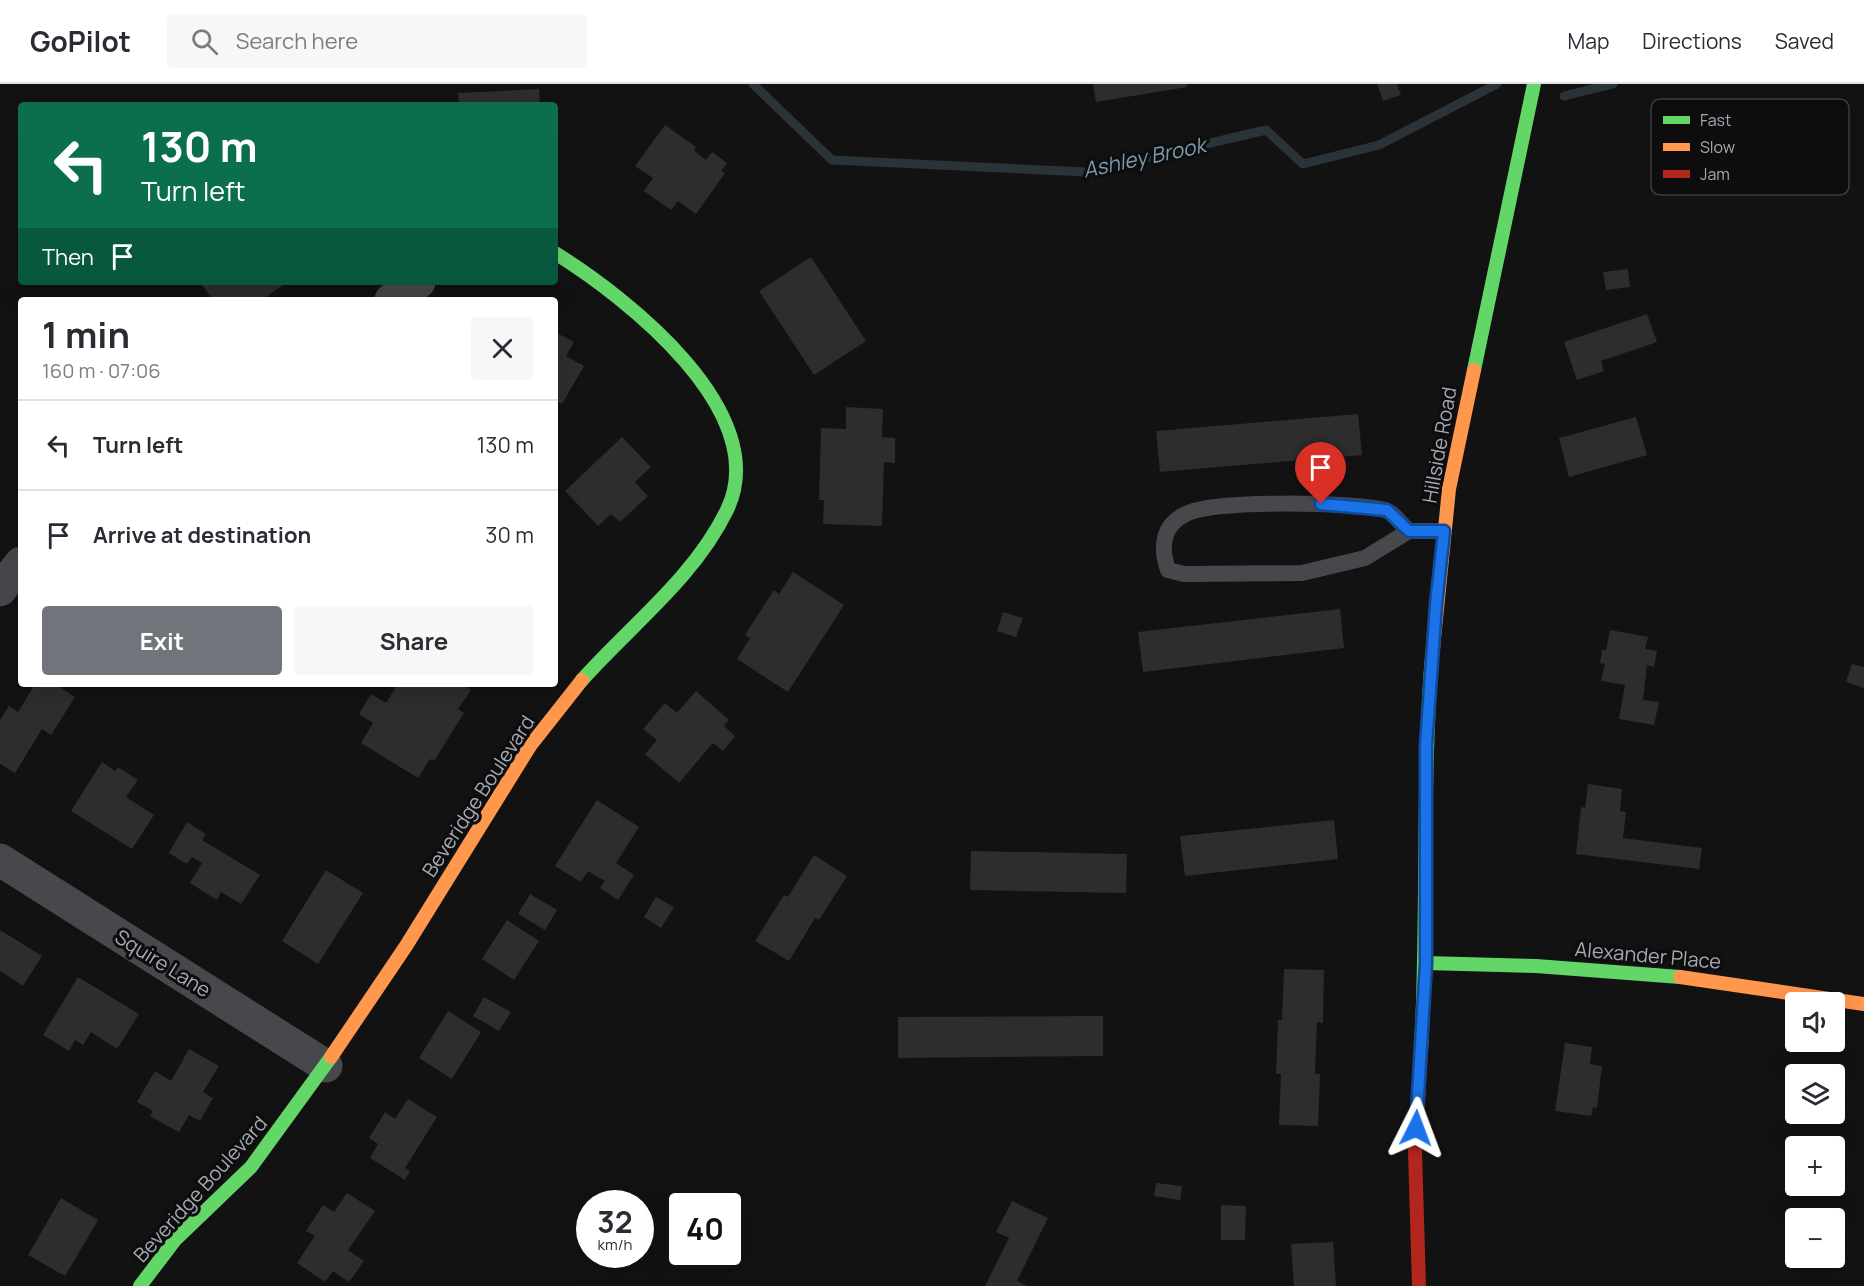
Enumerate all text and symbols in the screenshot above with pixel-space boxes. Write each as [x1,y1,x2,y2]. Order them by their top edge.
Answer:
search box [167,14,587,68]
text: GoPilot [30,22,131,60]
icon: search [188,25,221,58]
text: Search here [236,26,358,56]
text: Map [1568,27,1609,55]
text: Directions [1642,27,1742,55]
text: Saved [1775,27,1834,55]
legend [1651,99,1849,195]
text: Fast [1700,109,1731,131]
text: 130 m [141,117,258,175]
icon: left [42,126,120,204]
water label: Ashley Brook [1080,130,1210,184]
text: Slow [1700,136,1735,158]
text: Jam [1700,163,1730,185]
text: Turn left [141,172,245,209]
icon: arrive [106,240,139,273]
text: Then [42,242,94,272]
text: 1 min [42,310,130,359]
button: close [471,317,534,380]
text: 160 m · 07:06 [42,357,161,384]
street label: Hillside Road [1415,385,1463,505]
icon: left [42,429,75,462]
text: Turn left [93,430,183,460]
text: 130 m [477,430,534,460]
pin [1295,442,1346,504]
icon: arrive [1304,451,1337,484]
icon: arrive [42,519,75,552]
text: Arrive at destination [93,520,311,550]
text: 30 m [485,520,534,550]
button: Exit [42,606,282,675]
button: Share [294,606,534,675]
street label: Beveridge Boulevard [416,710,540,882]
street label: Squire Lane [110,923,216,1003]
street label: Alexander Place [1574,935,1722,975]
map controls [1785,992,1845,1268]
button: sound [1785,992,1845,1052]
button: layers [1785,1064,1845,1124]
position arrow [1384,1096,1448,1160]
street label: Beveridge Boulevard [127,1110,273,1268]
button: + [1785,1136,1845,1196]
speed limit sign: 40 [666,1190,744,1268]
text: 32 [597,1201,633,1242]
button: − [1785,1208,1845,1268]
text: km/h [598,1234,632,1255]

